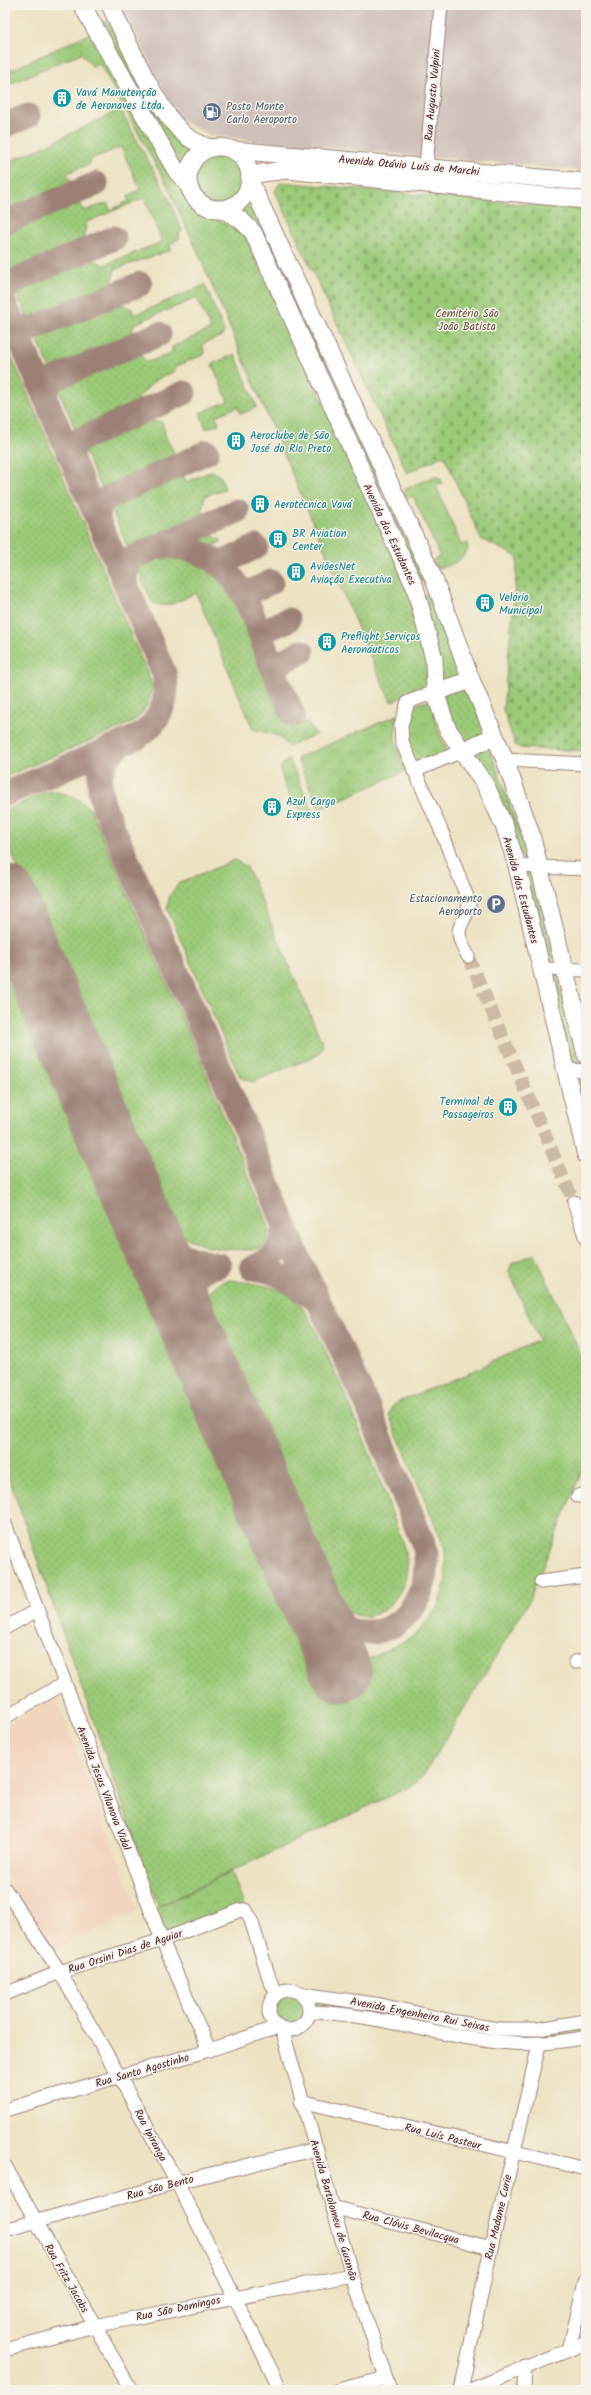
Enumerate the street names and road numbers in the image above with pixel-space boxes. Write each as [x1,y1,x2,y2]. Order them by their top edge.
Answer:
street label: Rua Augusto Vulpini [420,48,446,142]
street label: Avenida Otávio Luís de Marchi [338,151,481,181]
street label: Avenida dos Estudantes [358,481,421,589]
street label: Avenida dos Estudantes [497,835,543,946]
street label: Avenida Jesus Vilanova Vidal [71,1723,135,1854]
street label: Rua Orsini Dias de Aguiar [66,1925,186,1979]
street label: Avenida Engenheiro Rui Seixas [349,1993,491,2037]
street label: Rua Santo Agostinho [93,2049,191,2093]
street label: Rua Ipiranga [129,2106,172,2165]
street label: Rua Luís Pasteur [403,2119,484,2155]
street label: Avenida Bartolomeu de Gusmão [304,2137,362,2283]
street label: Rua São Bento [125,2170,196,2206]
street label: Rua Madame Curie [480,2173,518,2262]
street label: Rua Clóvis Bevilacqua [360,2206,461,2250]
street label: Rua Fritz Jacobs [39,2240,93,2317]
street label: Rua São Domingos [134,2291,222,2327]

